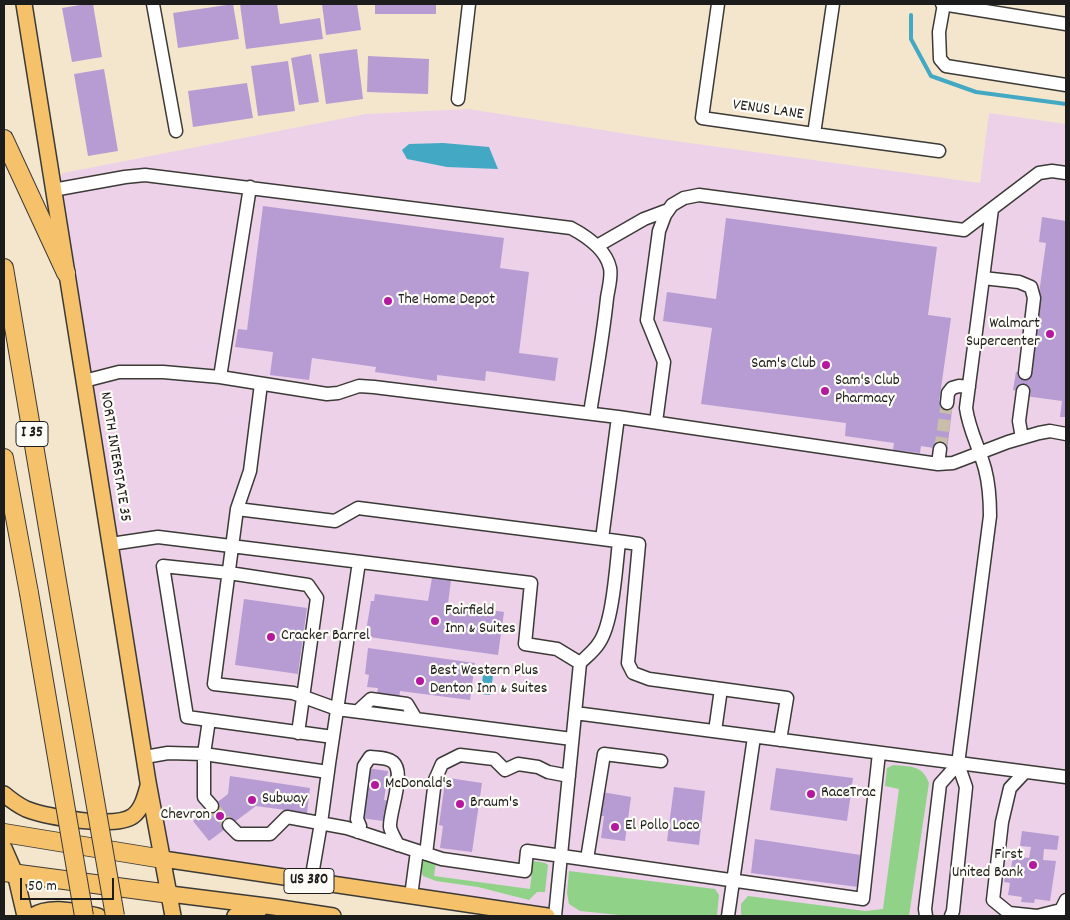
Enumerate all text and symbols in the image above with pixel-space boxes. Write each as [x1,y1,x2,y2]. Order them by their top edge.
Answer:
street label: VENUS LANE [731,97,805,125]
place label: The Home Depot [398,291,495,311]
marker: The Home Depot [382,295,394,307]
place label: Walmart Supercenter [966,315,1040,353]
marker: Walmart Supercenter [1044,328,1056,340]
place label: Sam's Club [751,355,816,375]
marker: Sam's Club [820,359,832,371]
place label: Sam's Club Pharmacy [835,372,900,410]
marker: Sam's Club Pharmacy [819,385,831,397]
street label: NORTH INTERSTATE 35 [94,391,134,523]
road number: I 35 [16,422,48,446]
place label: Fairfield Inn & Suites [445,602,516,640]
marker: Fairfield Inn & Suites [429,615,441,627]
place label: Cracker Barrel [281,627,370,647]
marker: Cracker Barrel [265,631,277,643]
place label: Best Western Plus Denton Inn & Suites [430,662,547,700]
marker: Best Western Plus Denton Inn & Suites [414,675,426,687]
place label: McDonald's [385,775,452,795]
marker: McDonald's [369,779,381,791]
place label: RaceTrac [821,784,876,804]
marker: RaceTrac [805,788,817,800]
place label: Subway [262,790,307,810]
marker: Subway [246,794,258,806]
place label: Braum's [470,794,519,814]
marker: Braum's [454,798,466,810]
place label: Chevron [161,806,210,826]
marker: Chevron [214,810,226,822]
place label: El Pollo Loco [625,817,700,837]
marker: El Pollo Loco [609,821,621,833]
place label: First United Bank [952,846,1023,884]
marker: First United Bank [1027,859,1039,871]
scale bar [22,868,116,900]
road number: US 380 [284,868,334,894]
text: 50 m [28,876,57,898]

